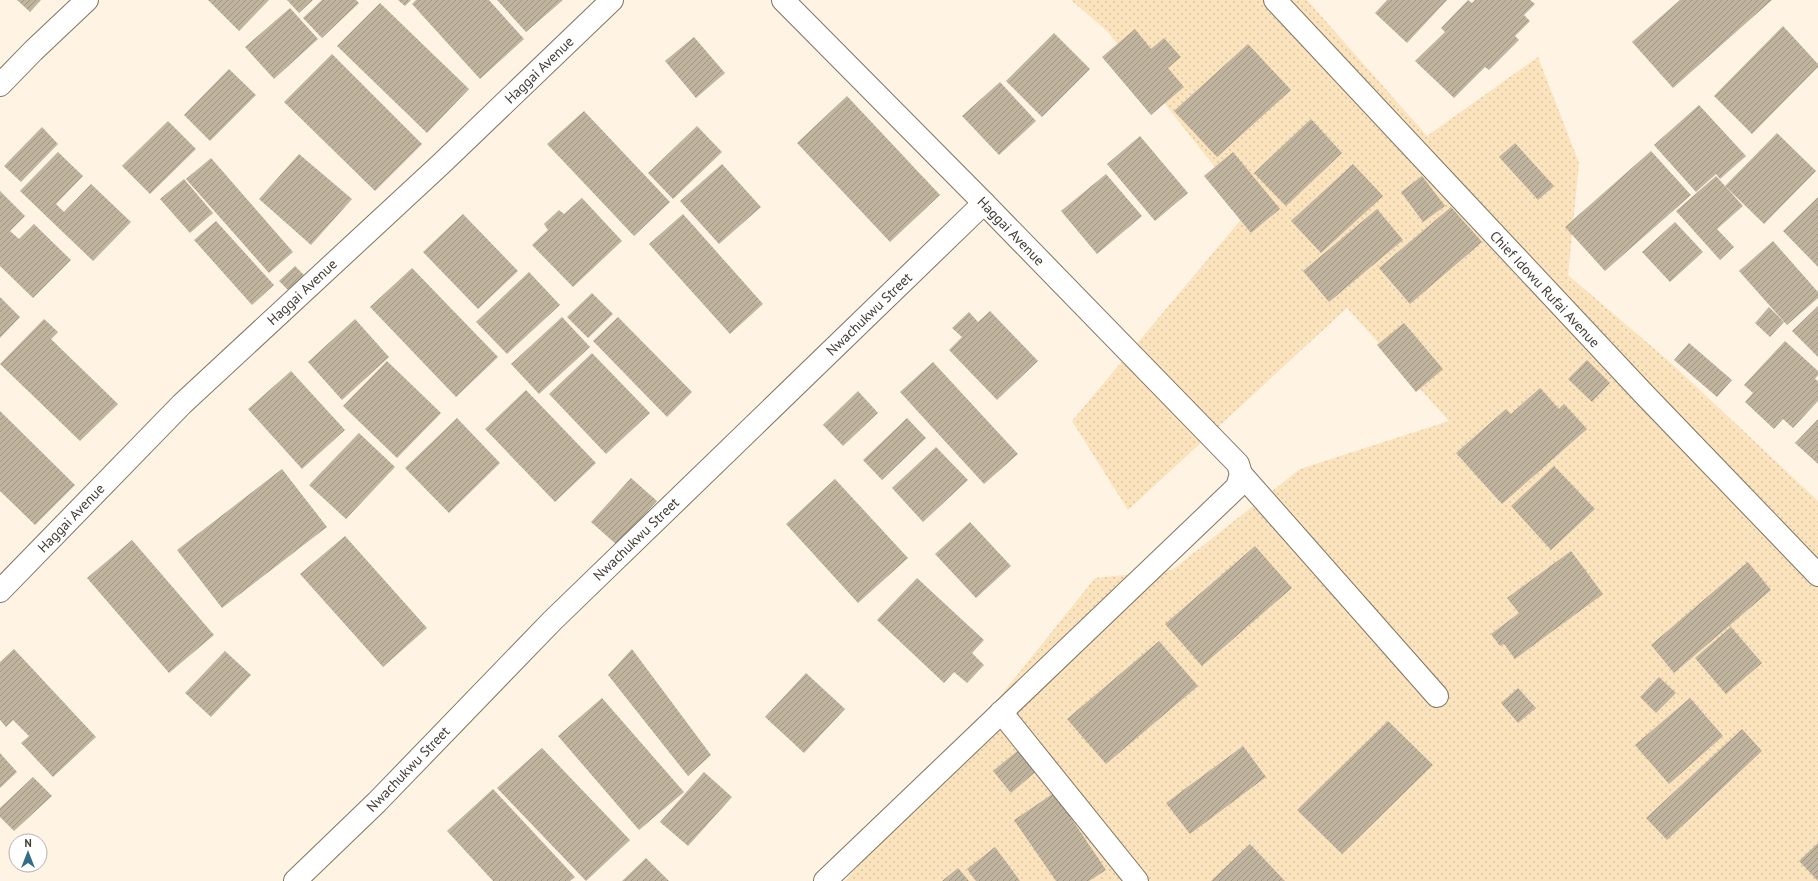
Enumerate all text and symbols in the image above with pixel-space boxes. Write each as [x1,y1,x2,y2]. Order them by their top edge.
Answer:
street label: Haggai Avenue [501,33,577,107]
street label: Haggai Avenue [974,193,1048,269]
street label: Chief Idowu Rufai Avenue [1486,227,1604,351]
street label: Haggai Avenue [263,255,341,329]
street label: Nwachukwu Street [822,268,916,359]
street label: Haggai Avenue [34,480,108,556]
street label: Nwachukwu Street [589,493,683,584]
street label: Nwachukwu Street [363,722,454,816]
north arrow [8,833,48,873]
text: N [24,836,32,850]

